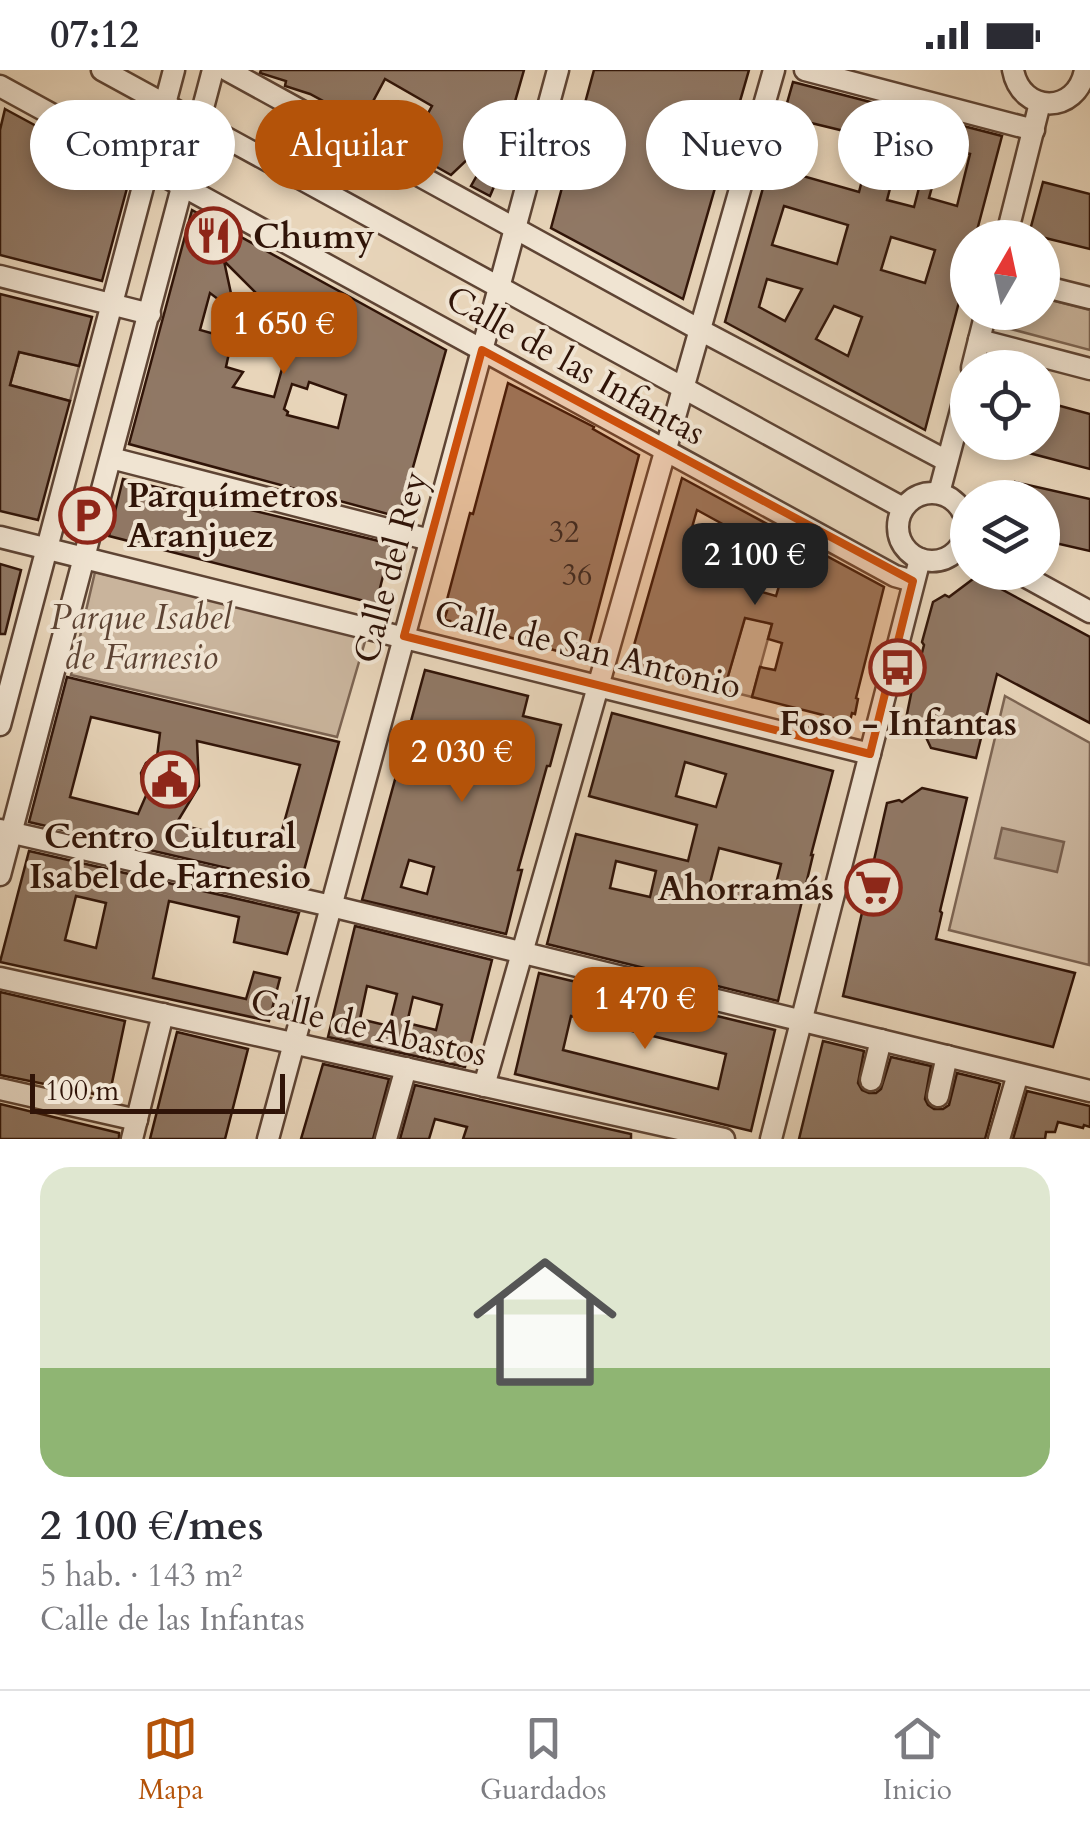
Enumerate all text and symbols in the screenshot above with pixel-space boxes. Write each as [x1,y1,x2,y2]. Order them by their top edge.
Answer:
text: 07:12 [50,9,139,61]
chip: Comprar [30,100,235,190]
chip: Alquilar [255,100,443,190]
chip: Filtros [463,100,626,190]
chip: Nuevo [646,100,818,190]
chip: Piso [838,100,969,190]
restaurant icon: Chumy [184,206,244,266]
place label: Chumy [253,213,375,261]
north arrow [950,220,1060,330]
map controls [950,220,1060,590]
street label: Calle de las Infantas [437,275,714,457]
pin: 1 650 € [192,292,376,377]
text: 1 650 € [233,302,335,346]
button: locate [950,350,1060,460]
street label: Calle del Rey [342,466,440,668]
place label: Parquímetros Aranjuez [127,472,339,560]
button: layers [950,480,1060,590]
parking icon: Parquímetros Aranjuez [58,485,118,545]
house number: 32 [549,512,579,553]
pin: 2 100 € [663,523,847,608]
text: 2 100 € [704,533,806,577]
house number: 36 [562,555,592,596]
street label: Calle de San Antonio [429,589,746,711]
park label: Parque Isabel de Farnesio [50,594,233,682]
bus stop icon: Foso - Infantas [868,637,928,697]
place label: Foso - Infantas [779,700,1017,748]
pin: 2 030 € [370,720,554,805]
text: 2 030 € [411,730,513,774]
public building icon: Centro Cultural Isabel de Farnesio [140,750,200,810]
place label: Centro Cultural Isabel de Farnesio [29,813,311,901]
supermarket icon: Ahorramás [843,858,903,918]
place label: Ahorramás [658,865,834,913]
pin: 1 470 € [553,967,737,1052]
street label: Calle de Abastos [246,977,492,1078]
text: 1 470 € [594,977,696,1021]
scale bar [30,1069,285,1114]
text: 100 m [45,1072,119,1110]
icon: home [455,1232,635,1412]
text: 2 100 €/mes [40,1497,263,1554]
text: 5 hab. · 143 m² [40,1554,243,1598]
text: Calle de las Infantas [40,1598,305,1642]
tab: Mapa [138,1711,204,1809]
tab: Guardados [480,1711,606,1809]
tab: Inicio [883,1711,952,1809]

